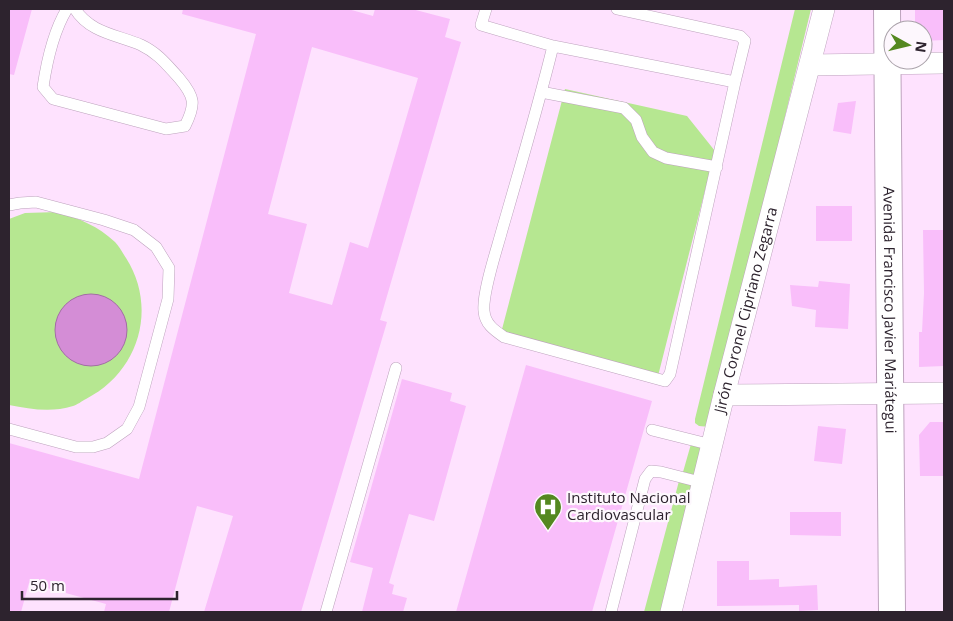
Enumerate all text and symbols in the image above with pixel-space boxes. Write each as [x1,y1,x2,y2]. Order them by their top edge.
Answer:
north arrow [883,20,933,70]
text: N [911,40,932,54]
street label: Avenida Francisco Javier Mariátegui [879,186,902,433]
street label: Jirón Coronel Cipriano Zegarra [708,205,781,417]
place label: Instituto Nacional Cardiovascular [567,487,690,524]
hospital icon: Instituto Nacional Cardiovascular [533,492,563,531]
scale bar [22,568,178,600]
text: 50 m [30,575,65,595]

